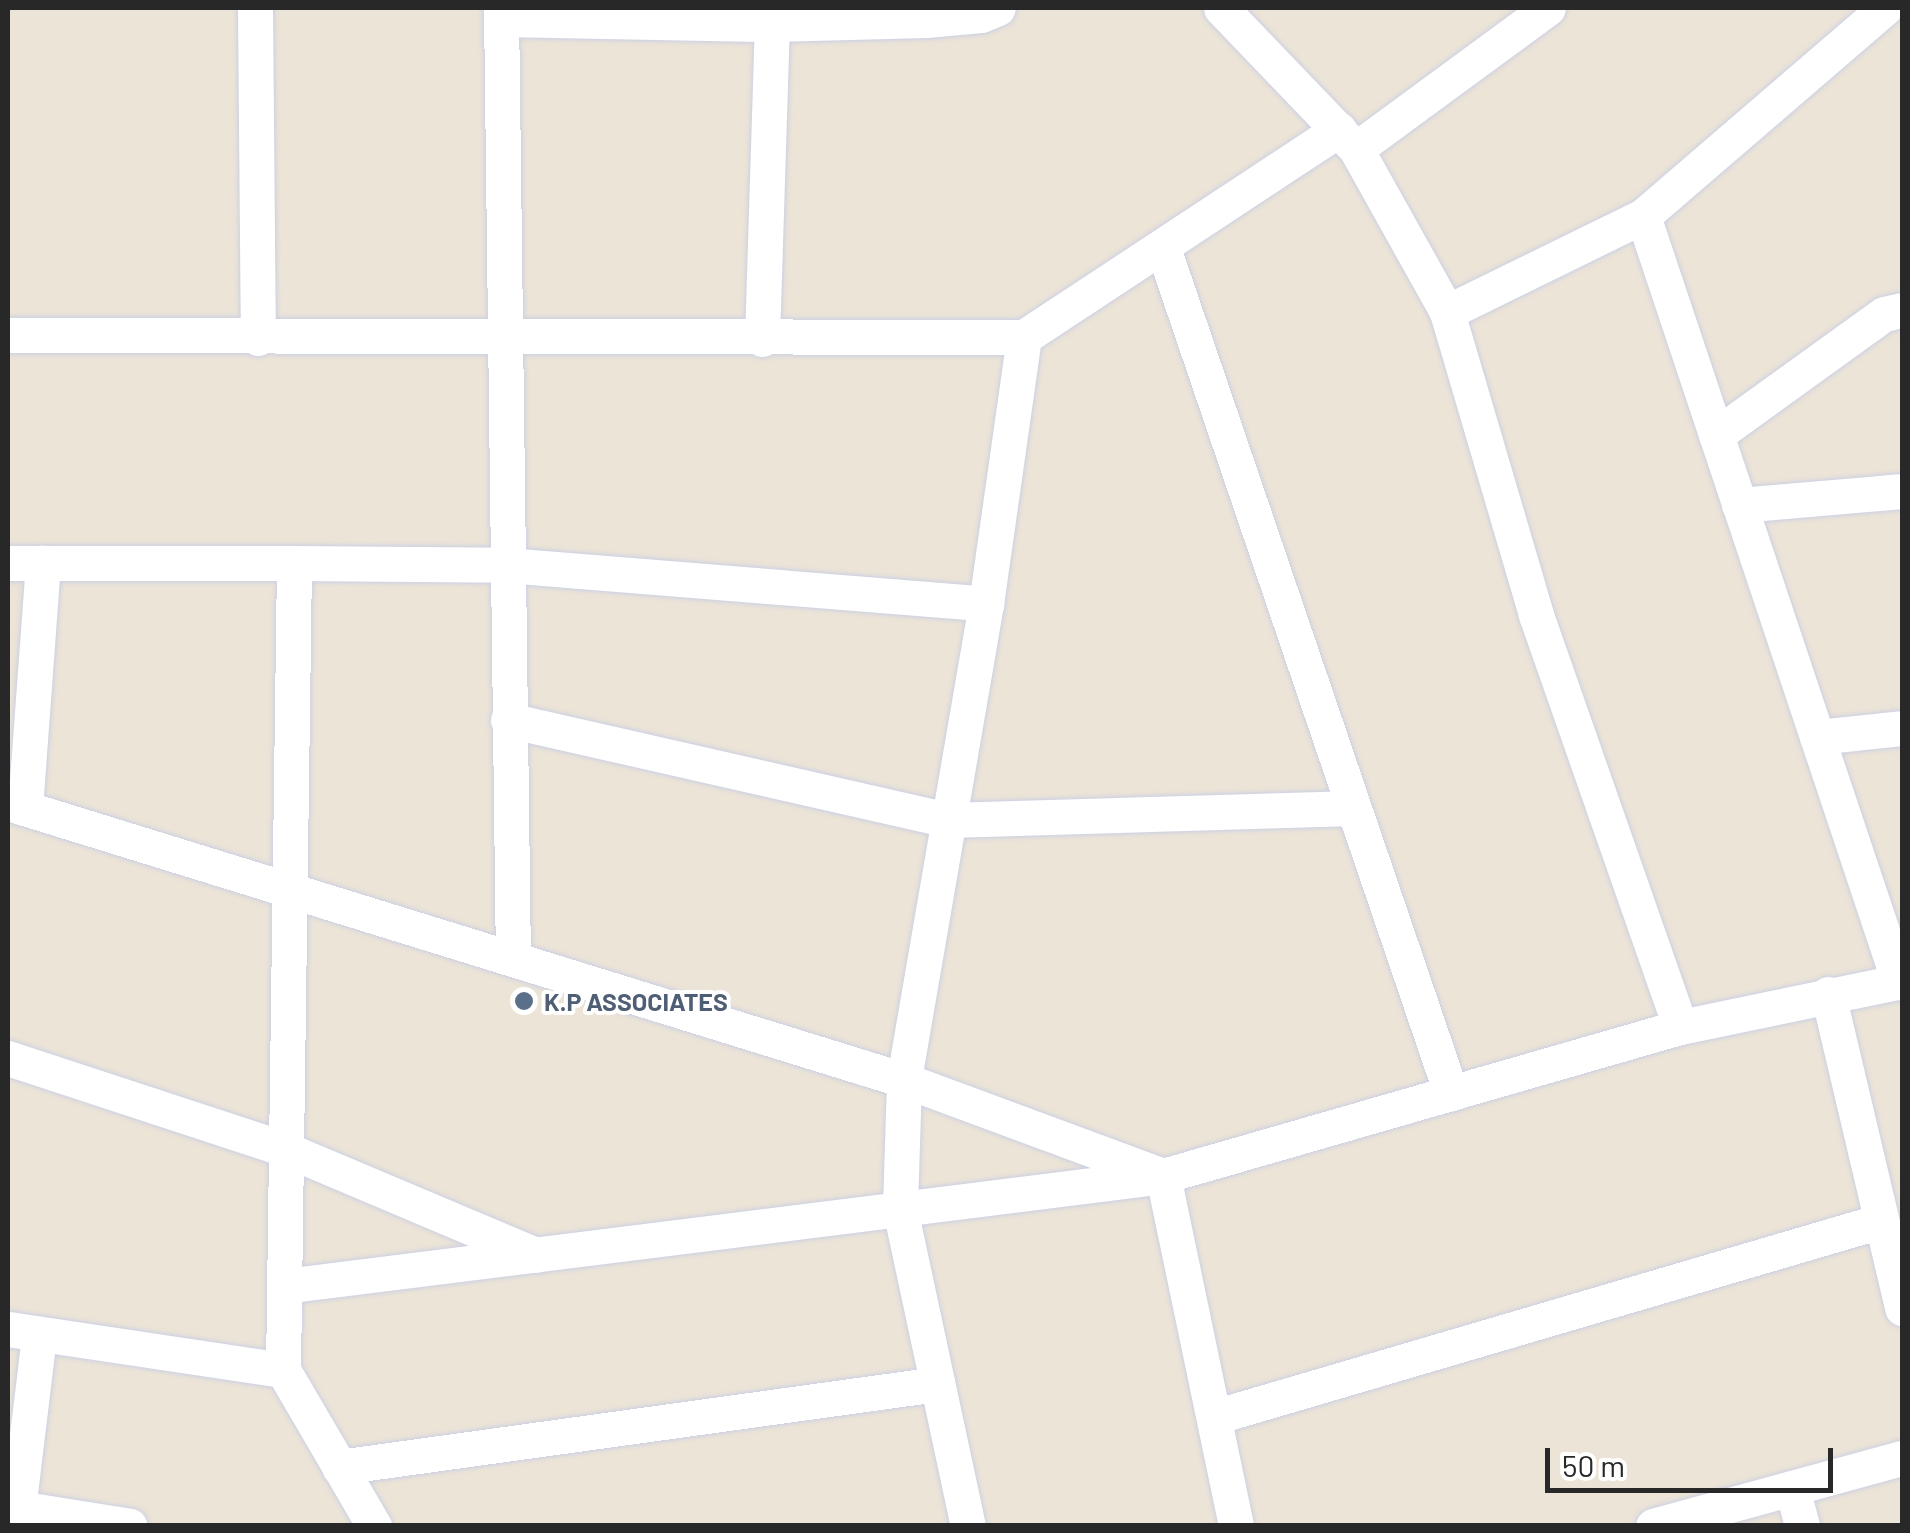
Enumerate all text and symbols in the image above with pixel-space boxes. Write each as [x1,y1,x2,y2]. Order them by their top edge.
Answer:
place label: K.P ASSOCIATES [544,986,728,1016]
marker: K.P ASSOCIATES [513,990,535,1012]
scale bar [1550,1428,1838,1490]
text: 50 m [1562,1447,1625,1483]

